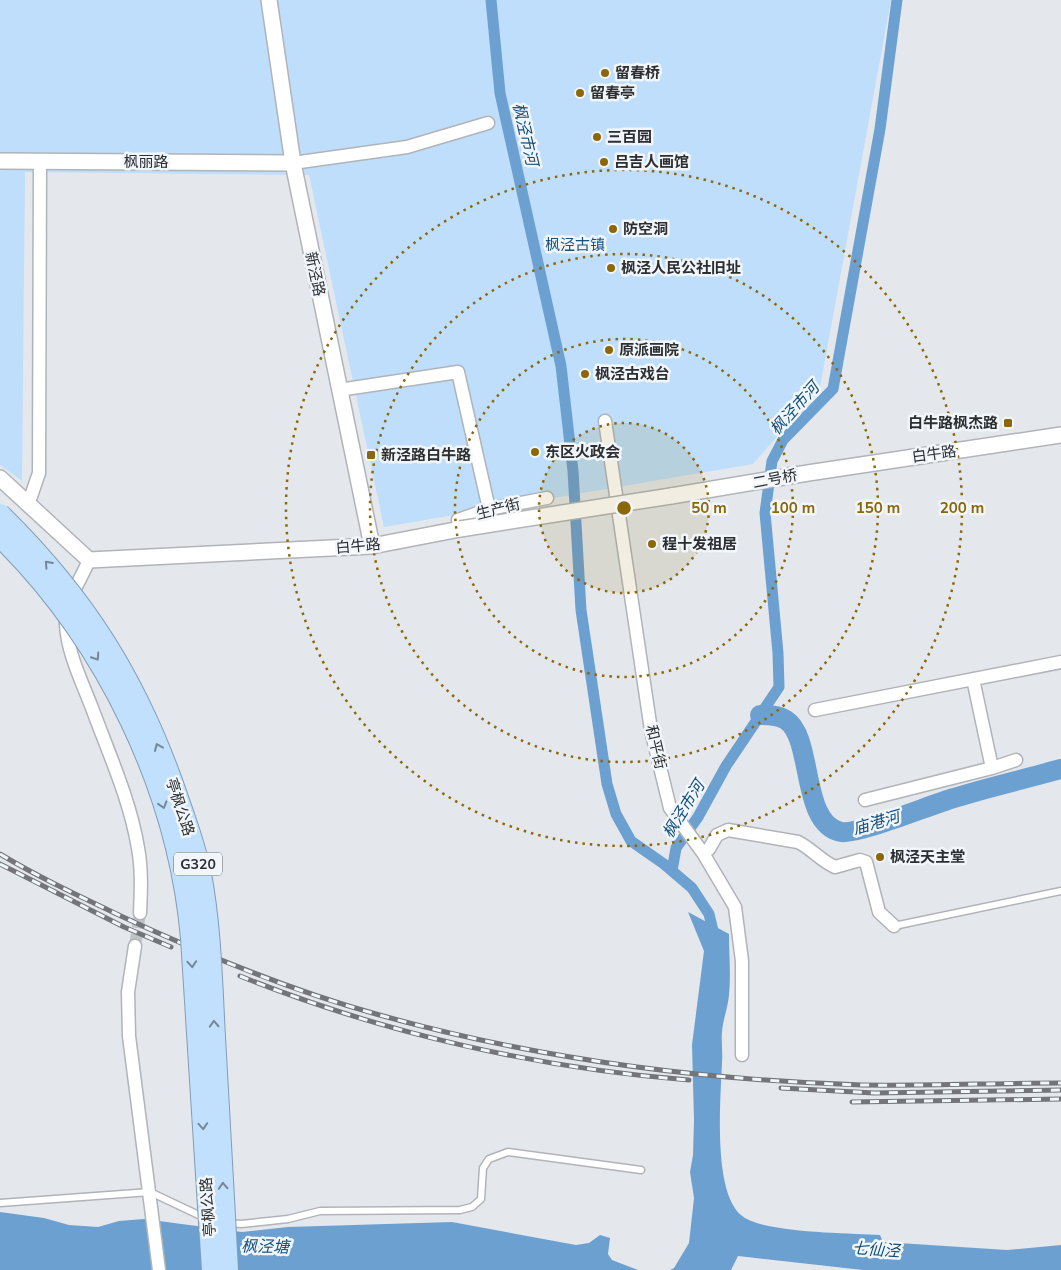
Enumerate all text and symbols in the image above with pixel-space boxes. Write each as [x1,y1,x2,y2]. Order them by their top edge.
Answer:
place label: 留春桥 [615,63,660,82]
marker: 留春桥 [599,67,611,79]
place label: 留春亭 [590,83,635,102]
marker: 留春亭 [574,87,586,99]
water label: 枫泾市河 [509,101,544,170]
place label: 三百园 [607,127,652,146]
marker: 三百园 [591,131,603,143]
street label: 枫丽路 [123,152,169,171]
place label: 吕吉人画馆 [614,152,689,171]
marker: 吕吉人画馆 [598,156,610,168]
place label: 防空洞 [623,219,668,238]
marker: 防空洞 [607,223,619,235]
park label: 枫泾古镇 [545,235,605,254]
street label: 新泾路 [302,250,329,298]
place label: 枫泾人民公社旧址 [621,258,741,277]
marker: 枫泾人民公社旧址 [605,262,617,274]
place label: 原派画院 [619,340,679,359]
marker: 原派画院 [603,344,615,356]
place label: 枫泾古戏台 [595,364,670,383]
marker: 枫泾古戏台 [579,368,591,380]
water label: 枫泾市河 [765,375,825,438]
place label: 白牛路枫杰路 [908,413,998,432]
marker: 白牛路枫杰路 [1002,417,1014,429]
street label: 白牛路 [910,441,958,466]
place label: 东区火政会 [545,442,620,461]
place label: 新泾路白牛路 [381,445,471,464]
marker: 东区火政会 [529,446,541,458]
marker: 新泾路白牛路 [365,449,377,461]
street label: 二号桥 [751,465,799,492]
street label: 生产街 [474,494,522,523]
text: 50 m [691,498,727,517]
text: 100 m [771,498,815,517]
text: 150 m [856,498,900,517]
text: 200 m [940,498,984,517]
centre of rings [615,499,633,517]
street label: 白牛路 [335,534,381,557]
place label: 程十发祖居 [662,534,737,553]
marker: 程十发祖居 [646,538,658,550]
one-way arrow [45,561,54,570]
one-way arrow [90,652,99,661]
street label: 和平街 [642,723,671,771]
one-way arrow [154,743,165,752]
water label: 枫泾市河 [658,774,710,841]
street label: 亭枫公路 [162,775,199,838]
one-way arrow [157,800,167,808]
water label: 庙港河 [850,805,905,838]
place label: 枫泾天主堂 [890,847,965,866]
marker: 枫泾天主堂 [874,851,886,863]
road number: G320 [174,852,222,876]
one-way arrow [187,960,198,968]
one-way arrow [209,1020,220,1028]
one-way arrow [197,1122,208,1130]
street label: 亭枫公路 [196,1176,219,1238]
one-way arrow [218,1182,229,1190]
water label: 枫泾塘 [241,1236,292,1256]
water label: 七仙泾 [851,1237,903,1261]

